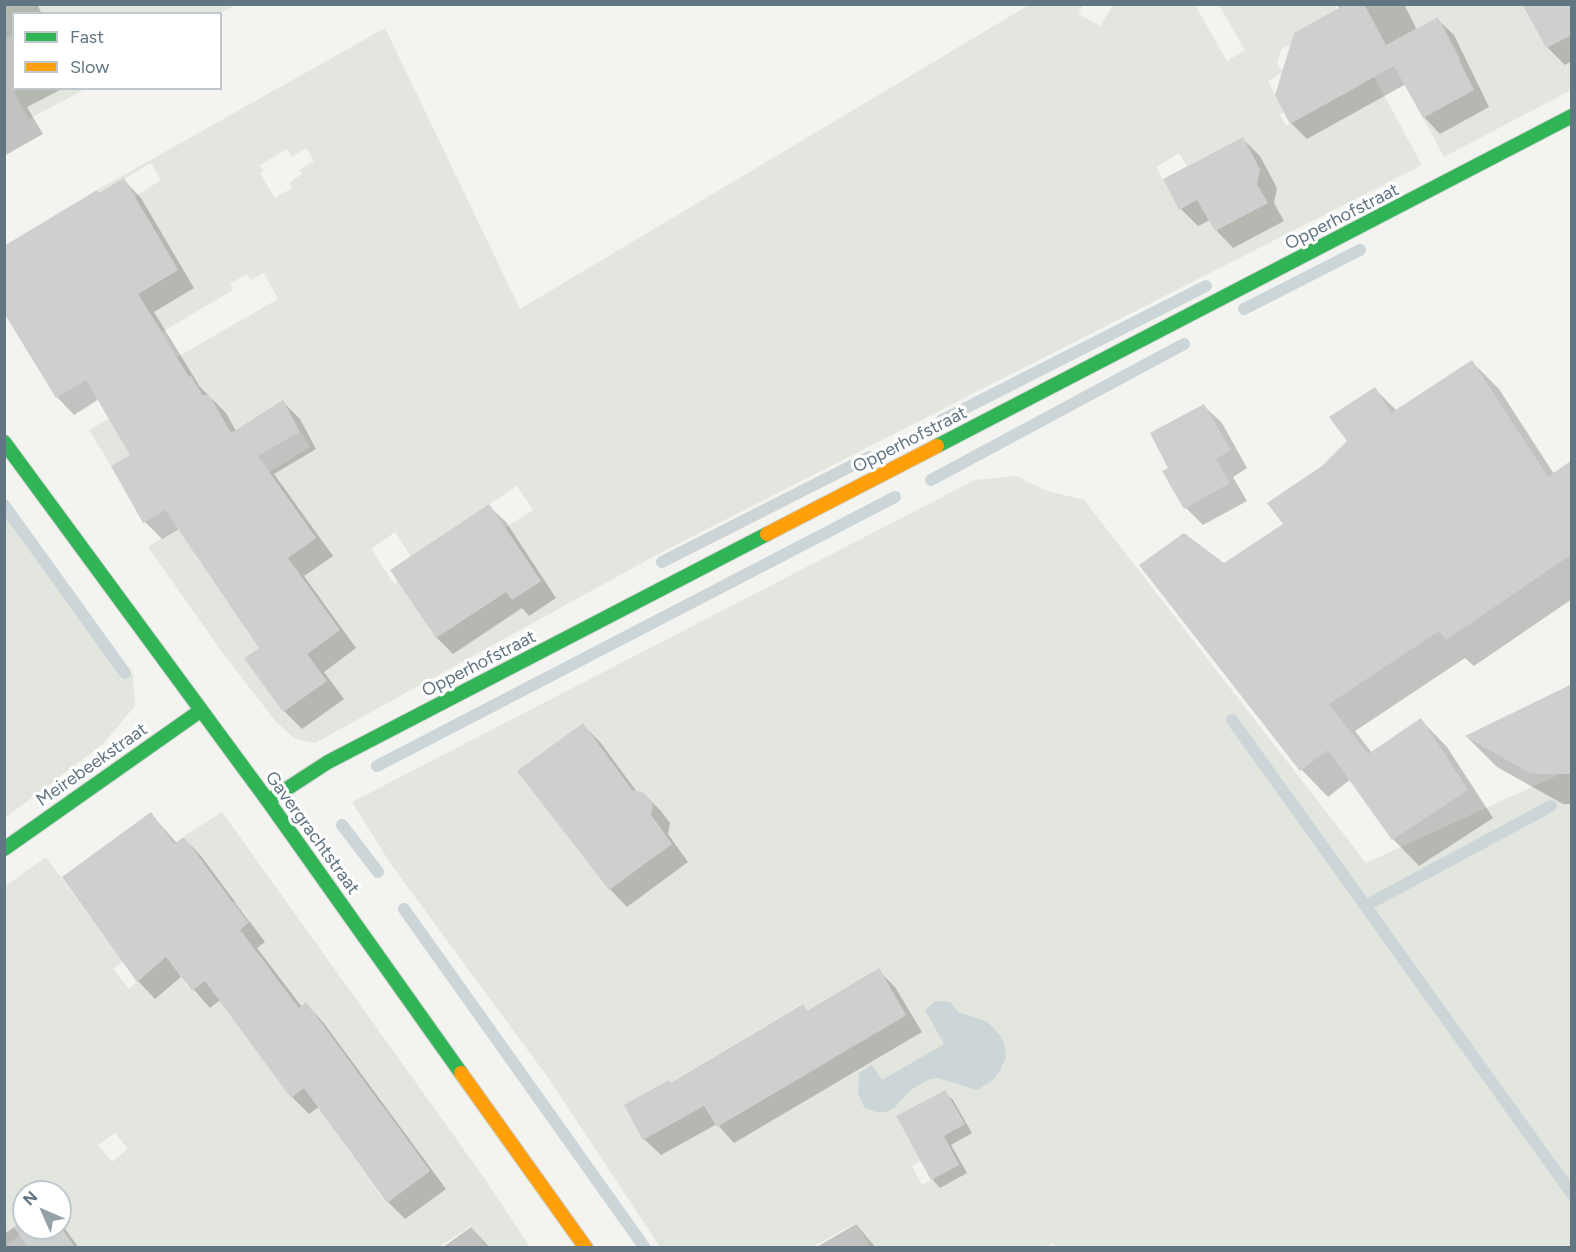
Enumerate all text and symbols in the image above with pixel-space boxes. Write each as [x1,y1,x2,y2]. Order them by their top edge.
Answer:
legend [12,12,222,90]
text: Fast [70,26,104,48]
text: Slow [70,56,109,78]
street label: Opperhofstraat [1282,179,1402,255]
street label: Opperhofstraat [850,402,970,478]
street label: Opperhofstraat [419,626,539,702]
street label: Meirebeekstraat [32,719,152,811]
street label: Gavergrachtstraat [260,767,364,899]
north arrow [12,1180,72,1240]
text: N [19,1187,41,1209]

